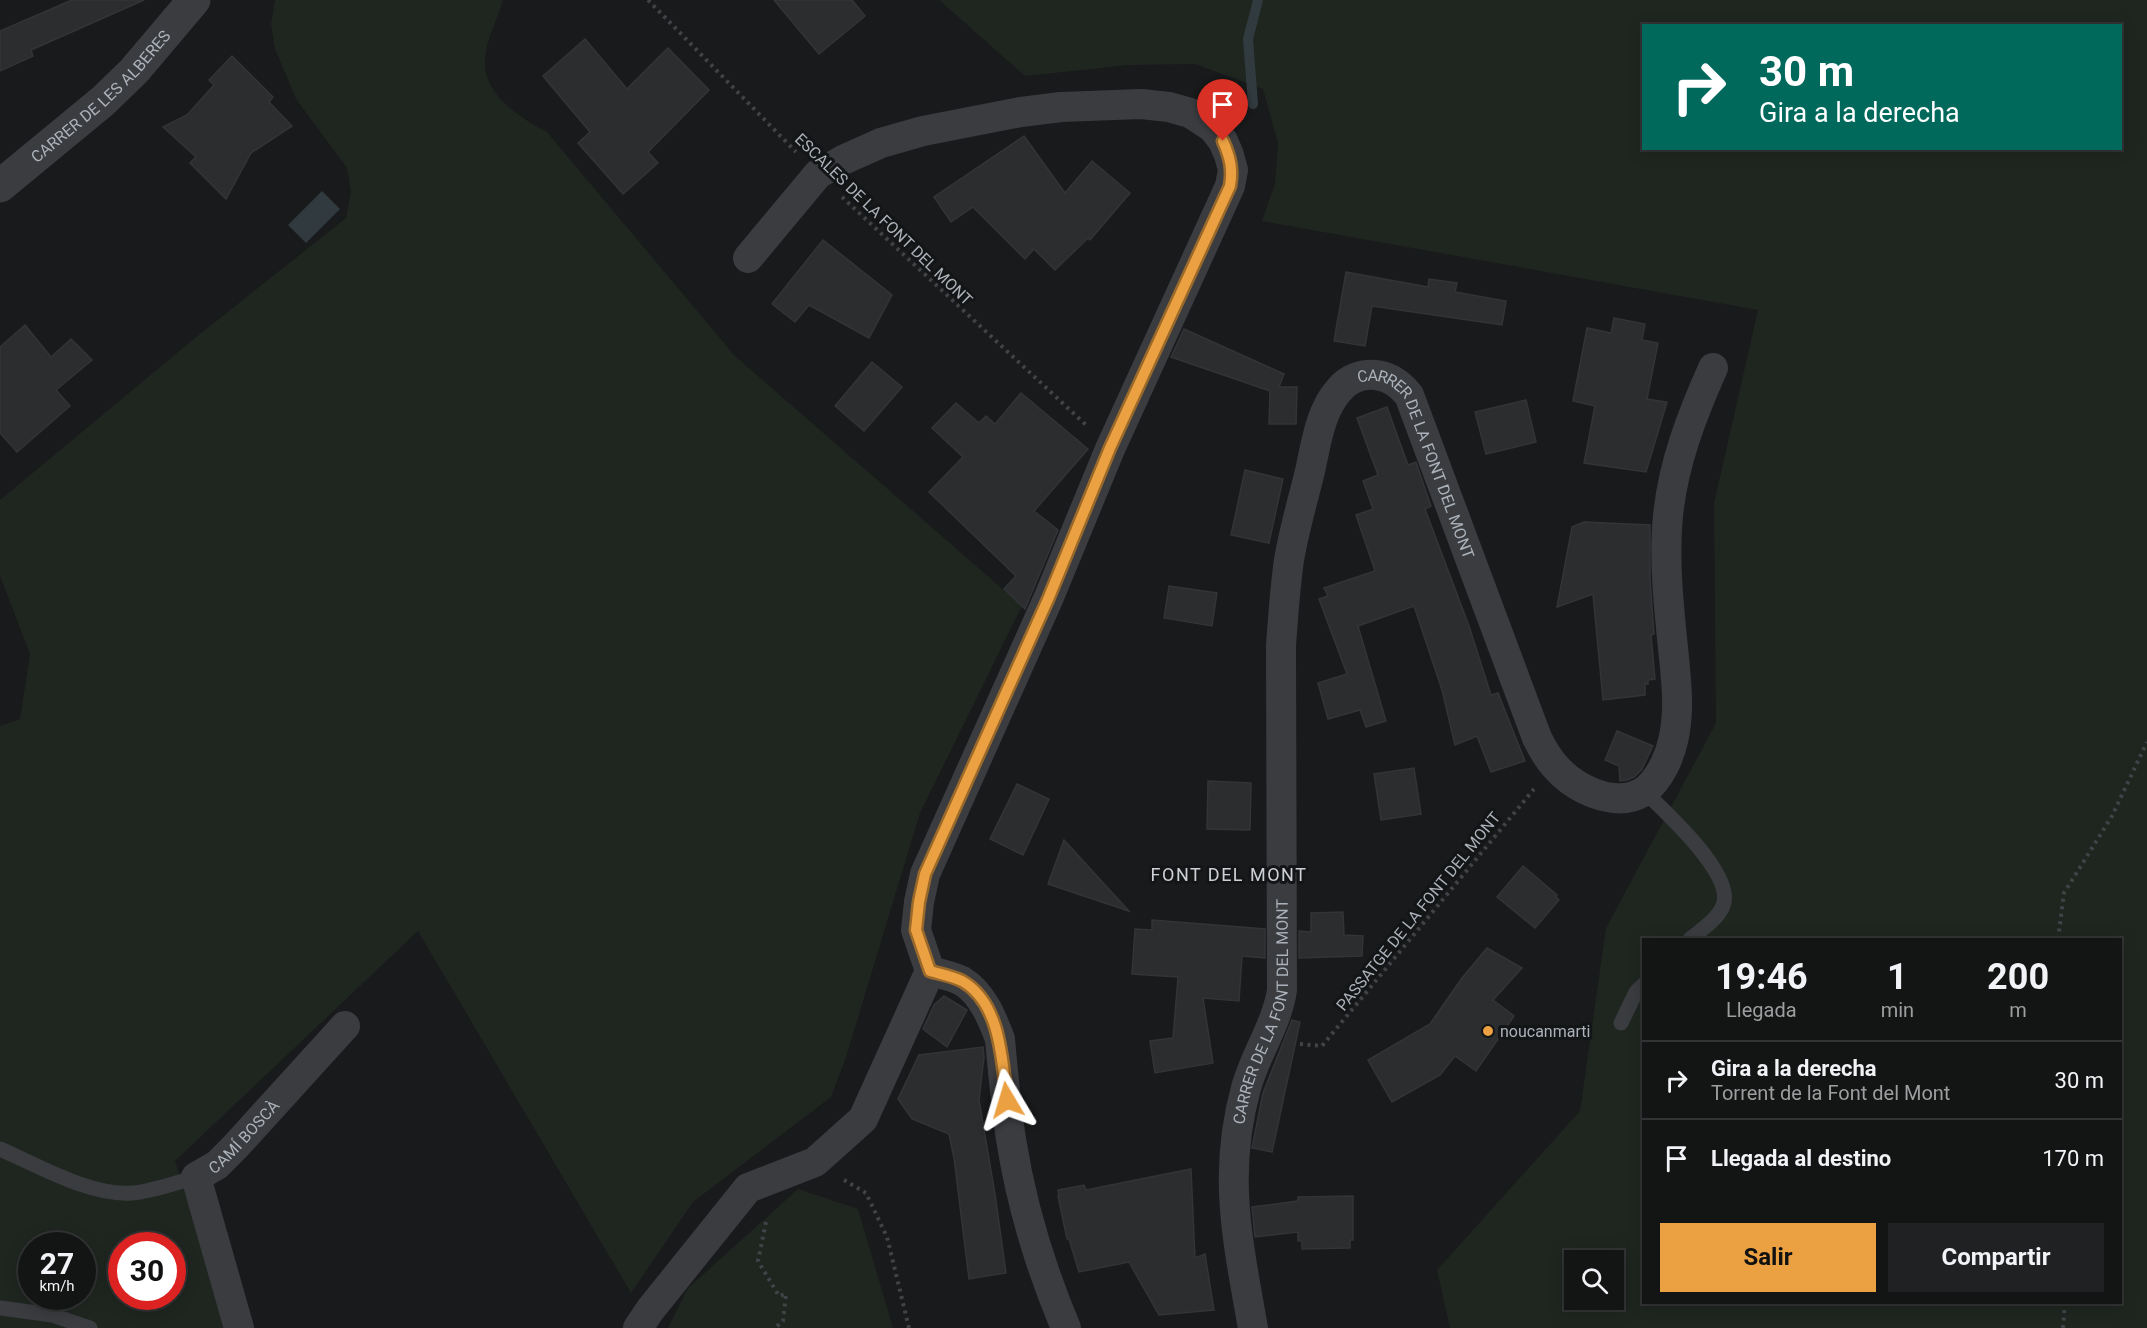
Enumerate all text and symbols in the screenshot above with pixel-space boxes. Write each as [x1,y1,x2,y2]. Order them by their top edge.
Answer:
street label: CARRER DE LES ALBERES [27,26,174,167]
text: 30 m [1759,47,1854,96]
icon: right [1660,48,1738,126]
pin [1197,79,1248,141]
icon: arrive [1206,88,1239,121]
text: Gira a la derecha [1759,97,1960,129]
street label: ESCALES DE LA FONT DEL MONT [791,129,977,310]
street label: CARRER DE LA FONT DEL MONT [1356,366,1478,562]
street label: PASSATGE DE LA FONT DEL MONT [1332,808,1505,1014]
district label: FONT DEL MONT [1151,864,1307,885]
street label: CARRER DE LA FONT DEL MONT [1229,899,1292,1126]
text: 19:46 [1715,956,1808,998]
text: 1 [1887,956,1908,998]
text: 200 [1987,956,2049,998]
text: Llegada [1726,998,1797,1022]
text: min [1881,998,1914,1022]
text: m [2009,998,2027,1022]
place label: noucanmarti [1500,1022,1590,1041]
marker: noucanmarti [1481,1024,1495,1038]
text: Gira a la derecha [1711,1056,1877,1081]
icon: right [1660,1064,1693,1097]
position arrow [975,1068,1039,1132]
text: 30 m [2055,1068,2104,1093]
text: Torrent de la Font del Mont [1711,1081,1950,1105]
street label: CAMÍ BOSCÀ [205,1096,284,1178]
icon: arrive [1660,1142,1693,1175]
text: Llegada al destino [1711,1146,1891,1171]
text: 170 m [2042,1146,2104,1171]
button: Salir [1660,1223,1876,1292]
button: Compartir [1888,1223,2104,1292]
speed limit sign: 30 [108,1232,186,1310]
text: 27 [40,1246,74,1281]
map controls [1564,1250,1624,1310]
button: search [1564,1250,1624,1310]
text: km/h [39,1277,75,1295]

